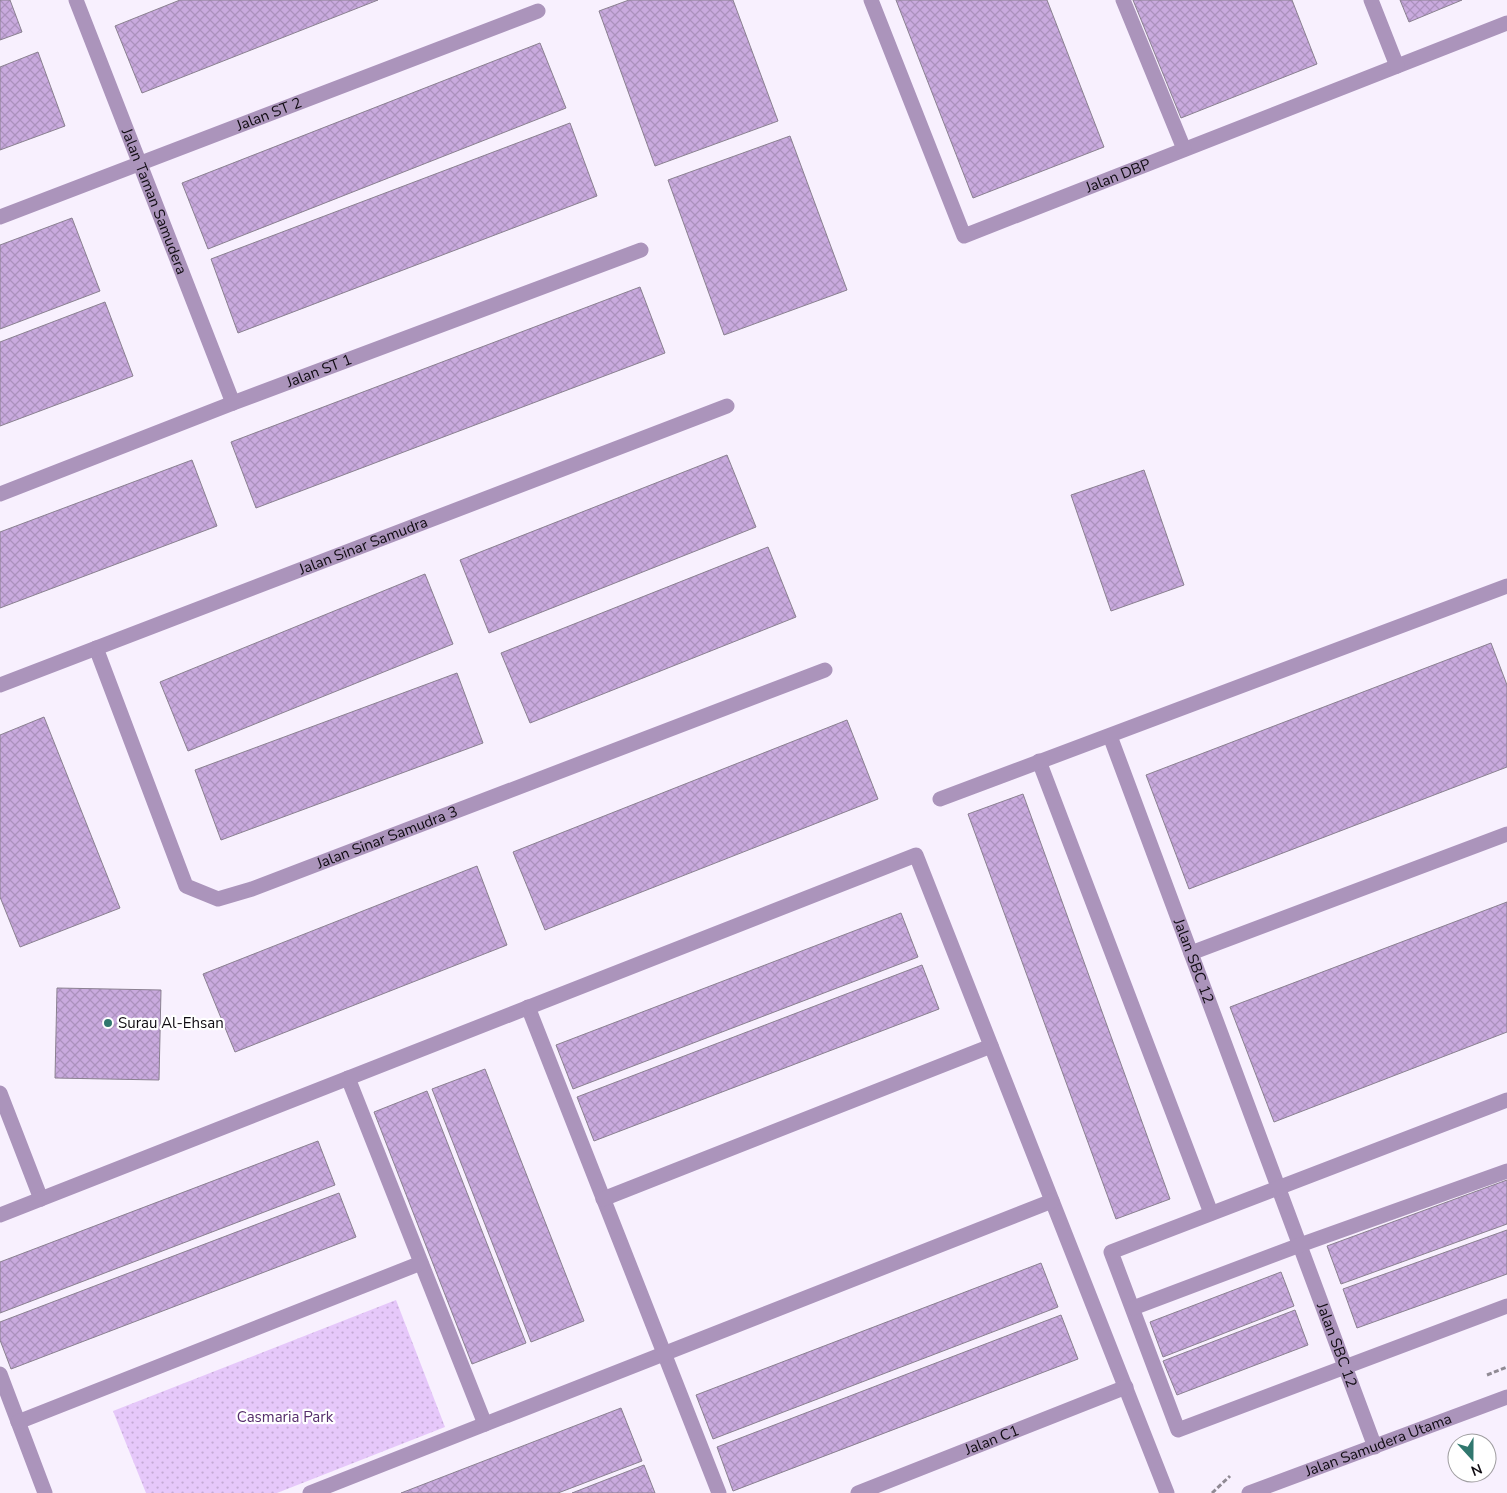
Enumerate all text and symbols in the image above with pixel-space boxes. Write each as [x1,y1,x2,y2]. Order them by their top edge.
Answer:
street label: Jalan ST 2 [232,92,305,136]
street label: Jalan Taman Samudera [117,124,192,277]
street label: Jalan DBP [1081,154,1154,198]
street label: Jalan ST 1 [282,349,355,392]
street label: Jalan Sinar Samudra [295,512,430,580]
street label: Jalan Sinar Samudra 3 [313,801,460,874]
street label: Jalan SBC 12 [1169,915,1219,1006]
place label: Surau Al-Ehsan [118,1013,224,1033]
marker: Surau Al-Ehsan [102,1017,114,1029]
street label: Jalan SBC 12 [1312,1299,1362,1390]
park label: Casmaria Park [237,1407,334,1427]
street label: Jalan Samudera Utama [1301,1409,1454,1482]
street label: Jalan C1 [961,1420,1022,1460]
north arrow [1447,1433,1497,1483]
text: N [1468,1459,1485,1480]

